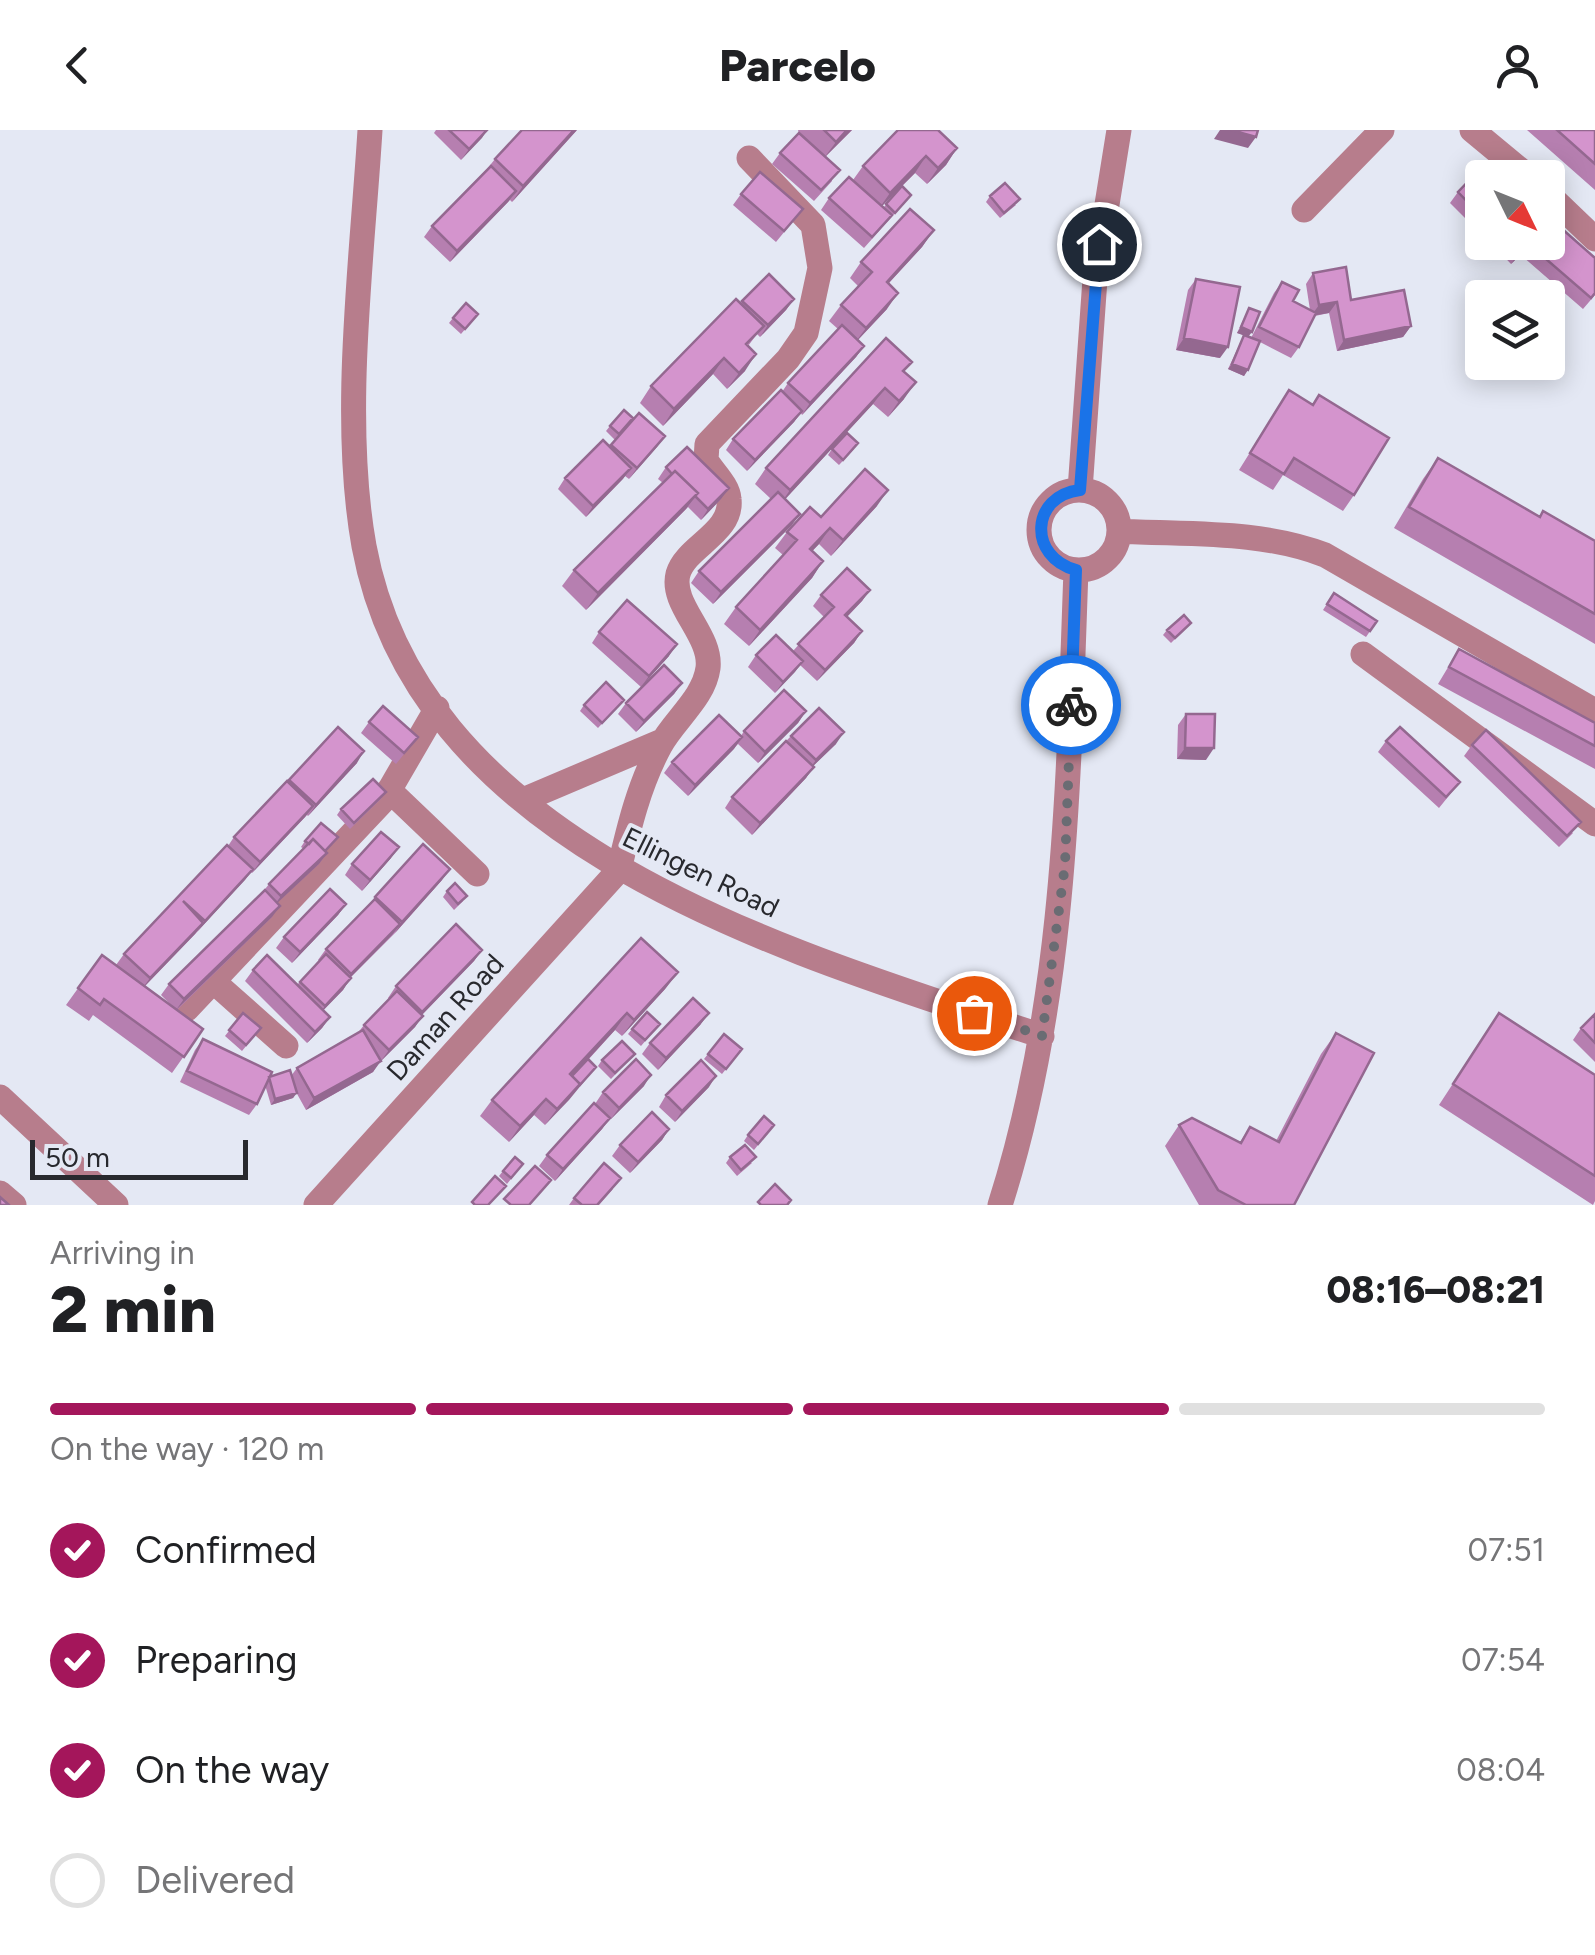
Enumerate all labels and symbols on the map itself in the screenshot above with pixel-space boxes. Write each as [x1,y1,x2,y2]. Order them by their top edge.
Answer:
north arrow [1465,160,1565,260]
pin [1057,202,1142,287]
courier [1021,655,1121,755]
street label: Ellingen Road [617,820,785,924]
street label: Daman Road [379,947,511,1087]
pin [932,971,1017,1056]
scale bar [30,1135,248,1180]

